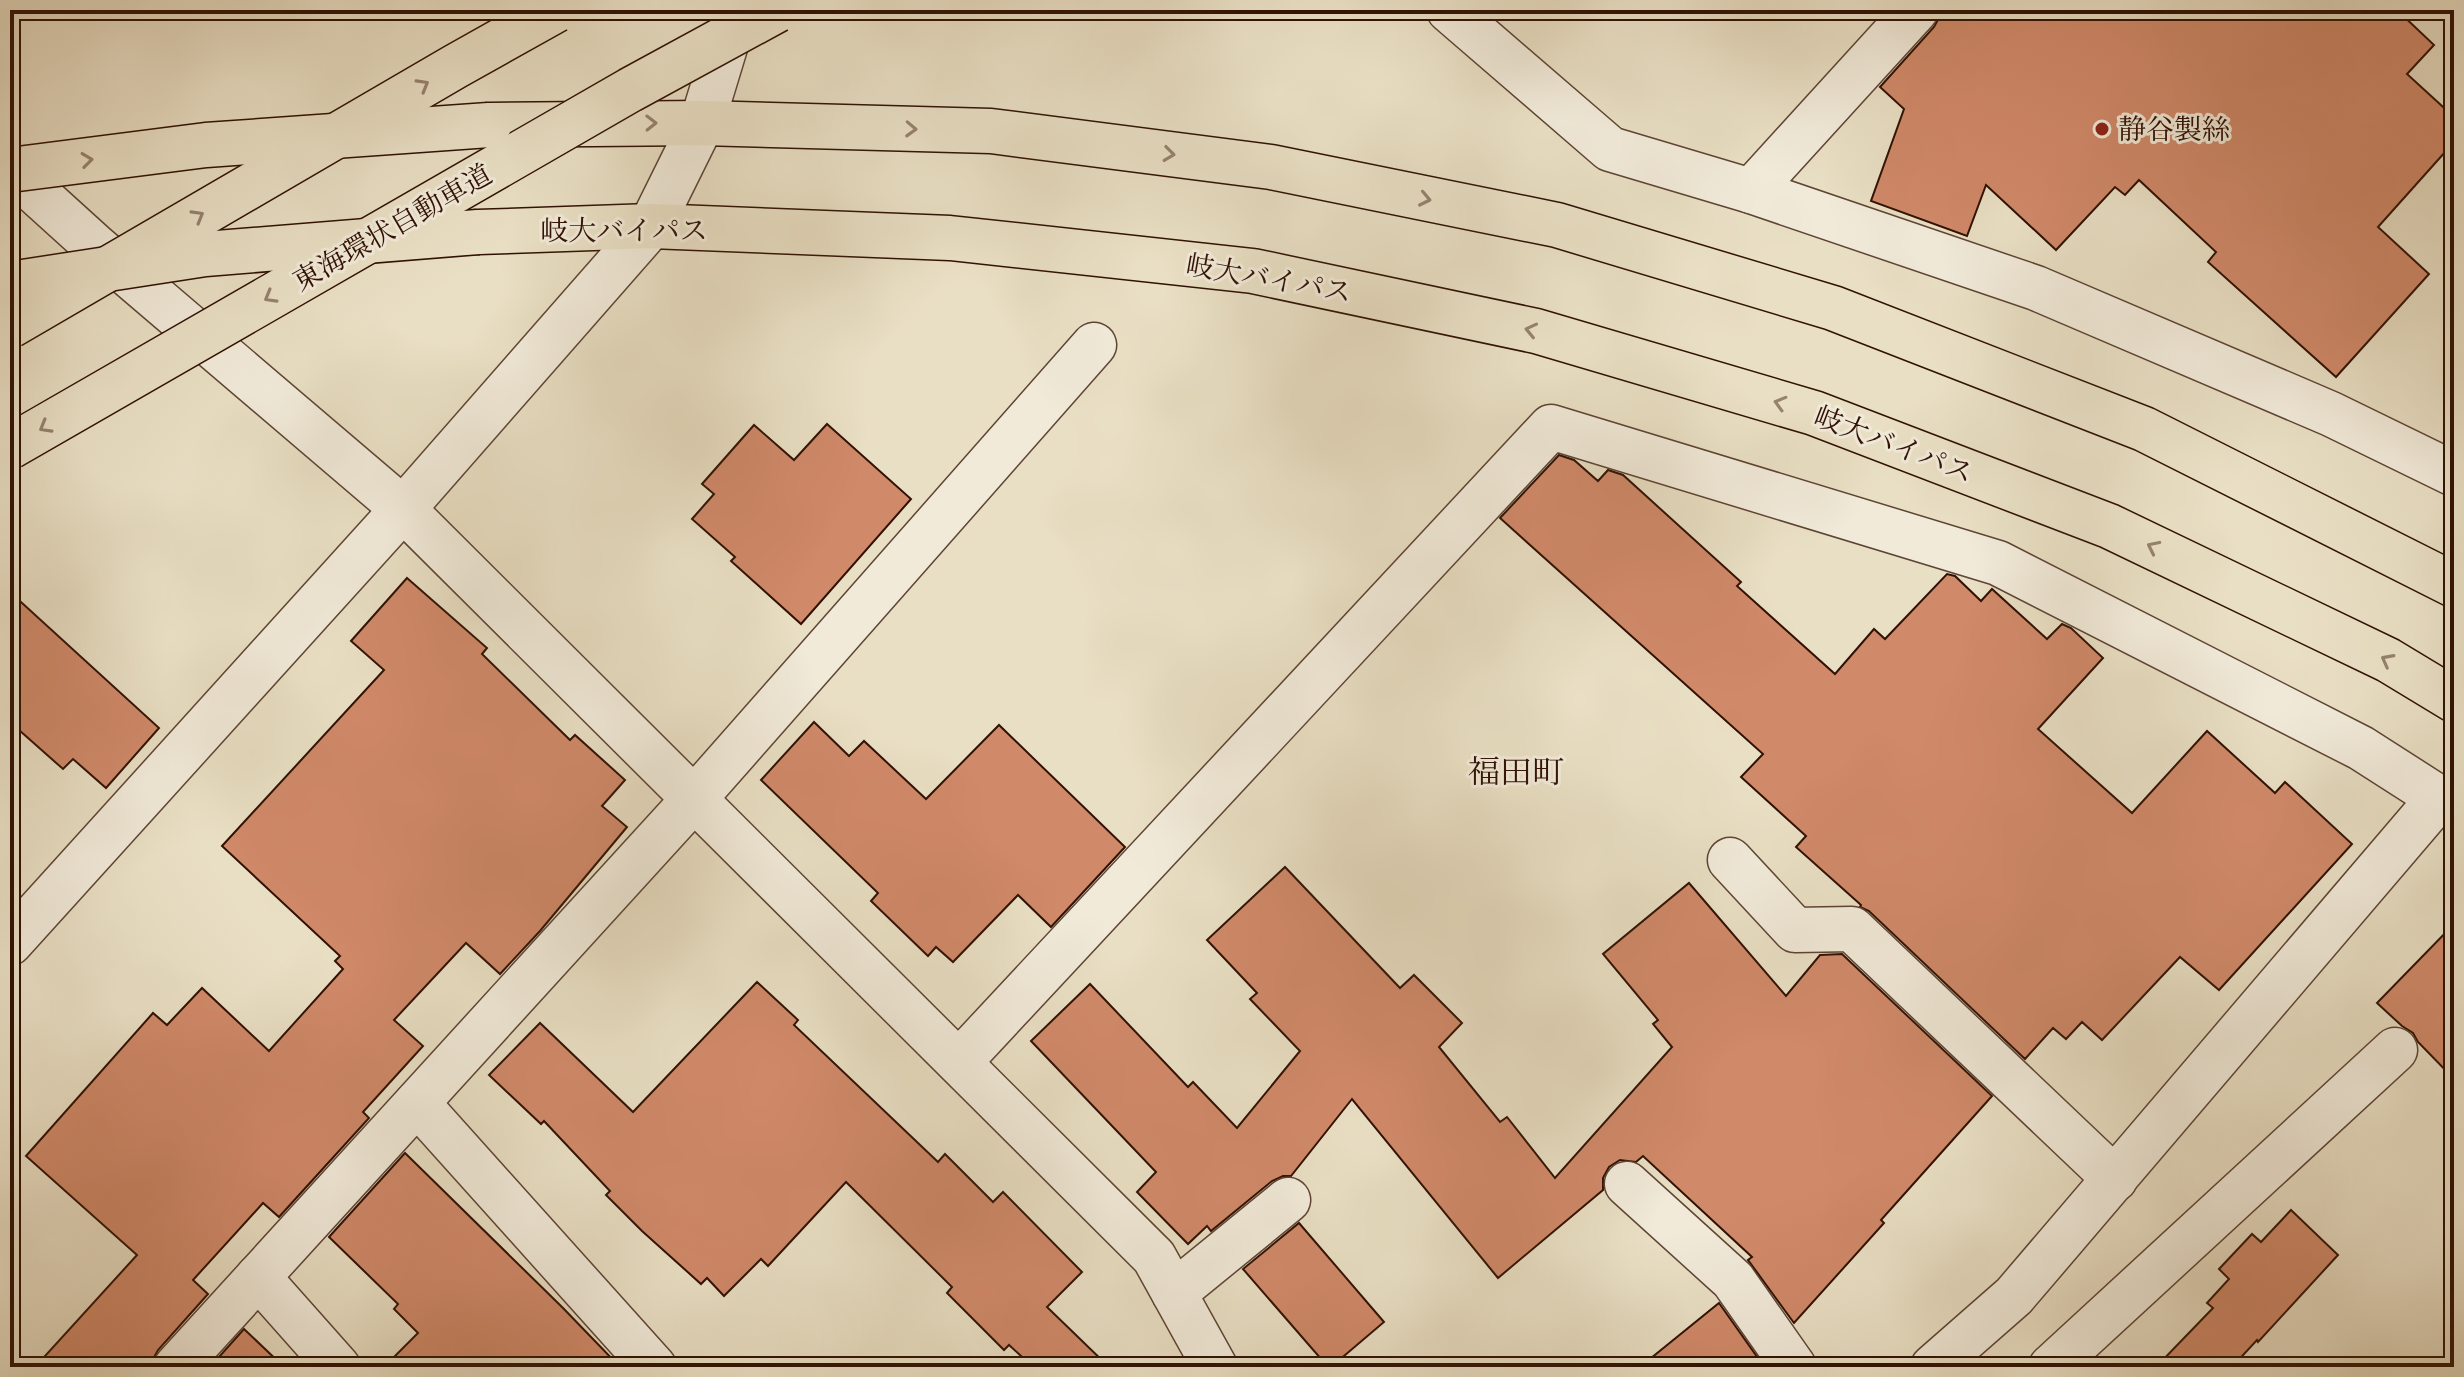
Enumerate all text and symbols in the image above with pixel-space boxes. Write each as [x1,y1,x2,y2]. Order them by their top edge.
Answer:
one-way arrow [414,79,429,95]
one-way arrow [645,114,658,132]
place label: 静谷製絲 [2118,115,2230,146]
one-way arrow [905,120,918,138]
marker: 静谷製絲 [2093,120,2111,138]
one-way arrow [1162,145,1176,162]
one-way arrow [80,152,94,169]
street label: 東海環状自動車道 [288,159,498,298]
one-way arrow [1418,189,1432,206]
one-way arrow [189,210,204,226]
street label: 岐大バイパス [540,216,708,247]
street label: 岐大バイパス [1184,250,1354,309]
one-way arrow [265,287,279,303]
one-way arrow [1524,322,1538,339]
one-way arrow [1774,396,1788,412]
street label: 岐大バイパス [1810,401,1977,490]
one-way arrow [39,417,54,433]
one-way arrow [2147,541,2161,557]
one-way arrow [2381,655,2395,670]
district label: 福田町 [1468,756,1564,791]

